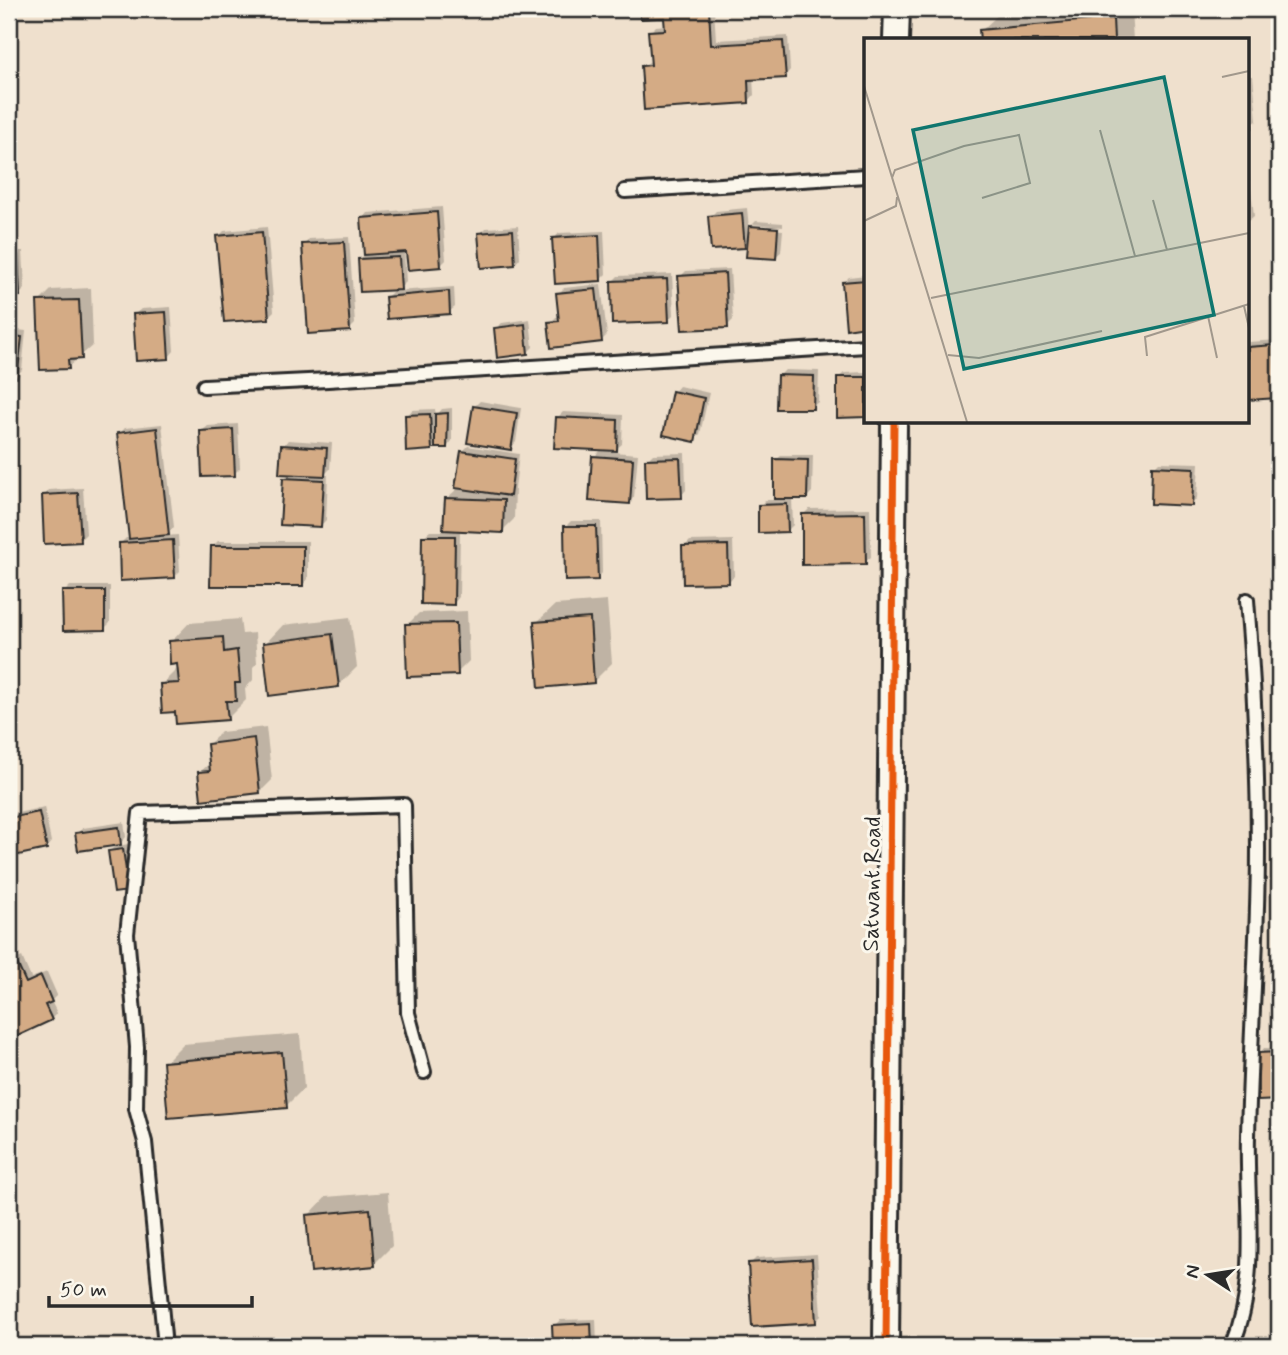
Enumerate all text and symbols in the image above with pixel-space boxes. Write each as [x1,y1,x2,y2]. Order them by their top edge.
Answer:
inset map [864,38,1250,424]
street label: Satwant Road [857,816,889,952]
north arrow [1172,1240,1242,1310]
text: N [1179,1263,1206,1281]
scale bar [49,1264,252,1308]
text: 50 m [60,1276,107,1304]

